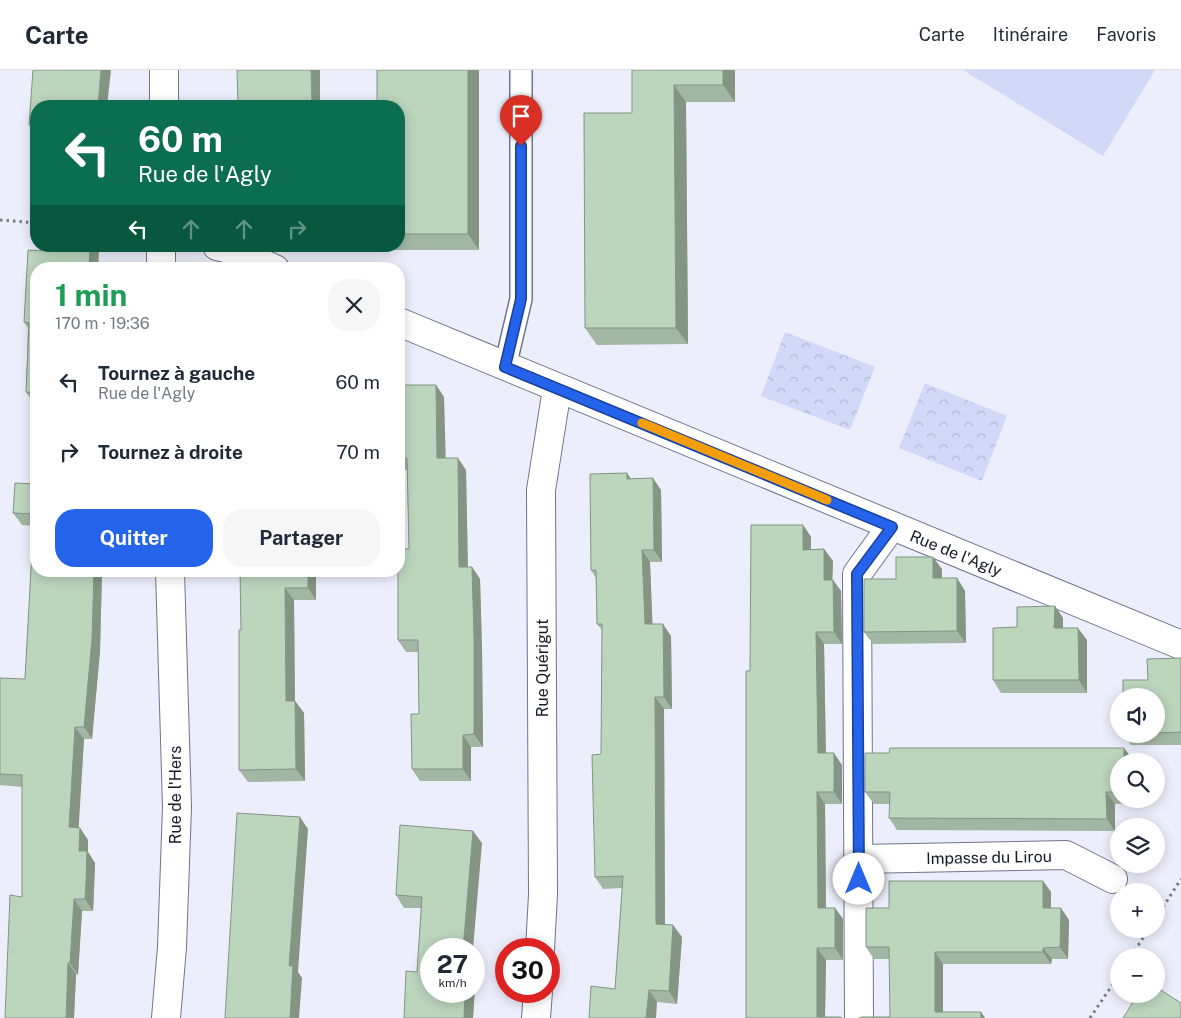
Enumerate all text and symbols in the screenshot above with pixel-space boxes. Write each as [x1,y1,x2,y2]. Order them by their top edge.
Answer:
text: Carte [25,21,89,49]
text: Carte [919,24,965,45]
text: Itinéraire [993,24,1068,45]
text: Favoris [1096,24,1156,45]
pin [500,95,542,146]
icon: arrive [507,102,535,130]
text: 60 m [138,119,223,160]
icon: left [55,120,120,185]
text: Rue de l'Agly [138,161,272,187]
icon: left [124,215,152,243]
icon: ahead [177,215,205,243]
icon: ahead [230,215,258,243]
icon: right [283,215,311,243]
text: 1 min [55,277,127,313]
button: close [328,279,380,331]
text: 170 m · 19:36 [55,314,150,333]
text: Tournez à gauche [98,362,255,384]
icon: left [55,368,83,396]
text: 60 m [336,371,380,393]
text: Rue de l'Agly [98,384,195,403]
icon: right [55,438,83,466]
text: Tournez à droite [98,441,243,463]
text: 70 m [336,441,380,463]
button: Quitter [55,509,213,567]
button: Partager [223,509,380,567]
street label: Rue de l'Agly [907,526,1005,581]
street label: Rue Quérigut [533,619,552,717]
map controls [1110,688,1165,1003]
button: sound [1110,688,1165,743]
street label: Rue de l'Hers [166,746,185,844]
button: search [1110,753,1165,808]
button: layers [1110,818,1165,873]
street label: Impasse du Lirou [926,847,1052,868]
position arrow [832,852,884,904]
button: + [1110,883,1165,938]
speed limit sign: 30 [495,938,560,1003]
button: − [1110,948,1165,1003]
text: 27 [437,949,468,979]
text: km/h [438,976,467,990]

